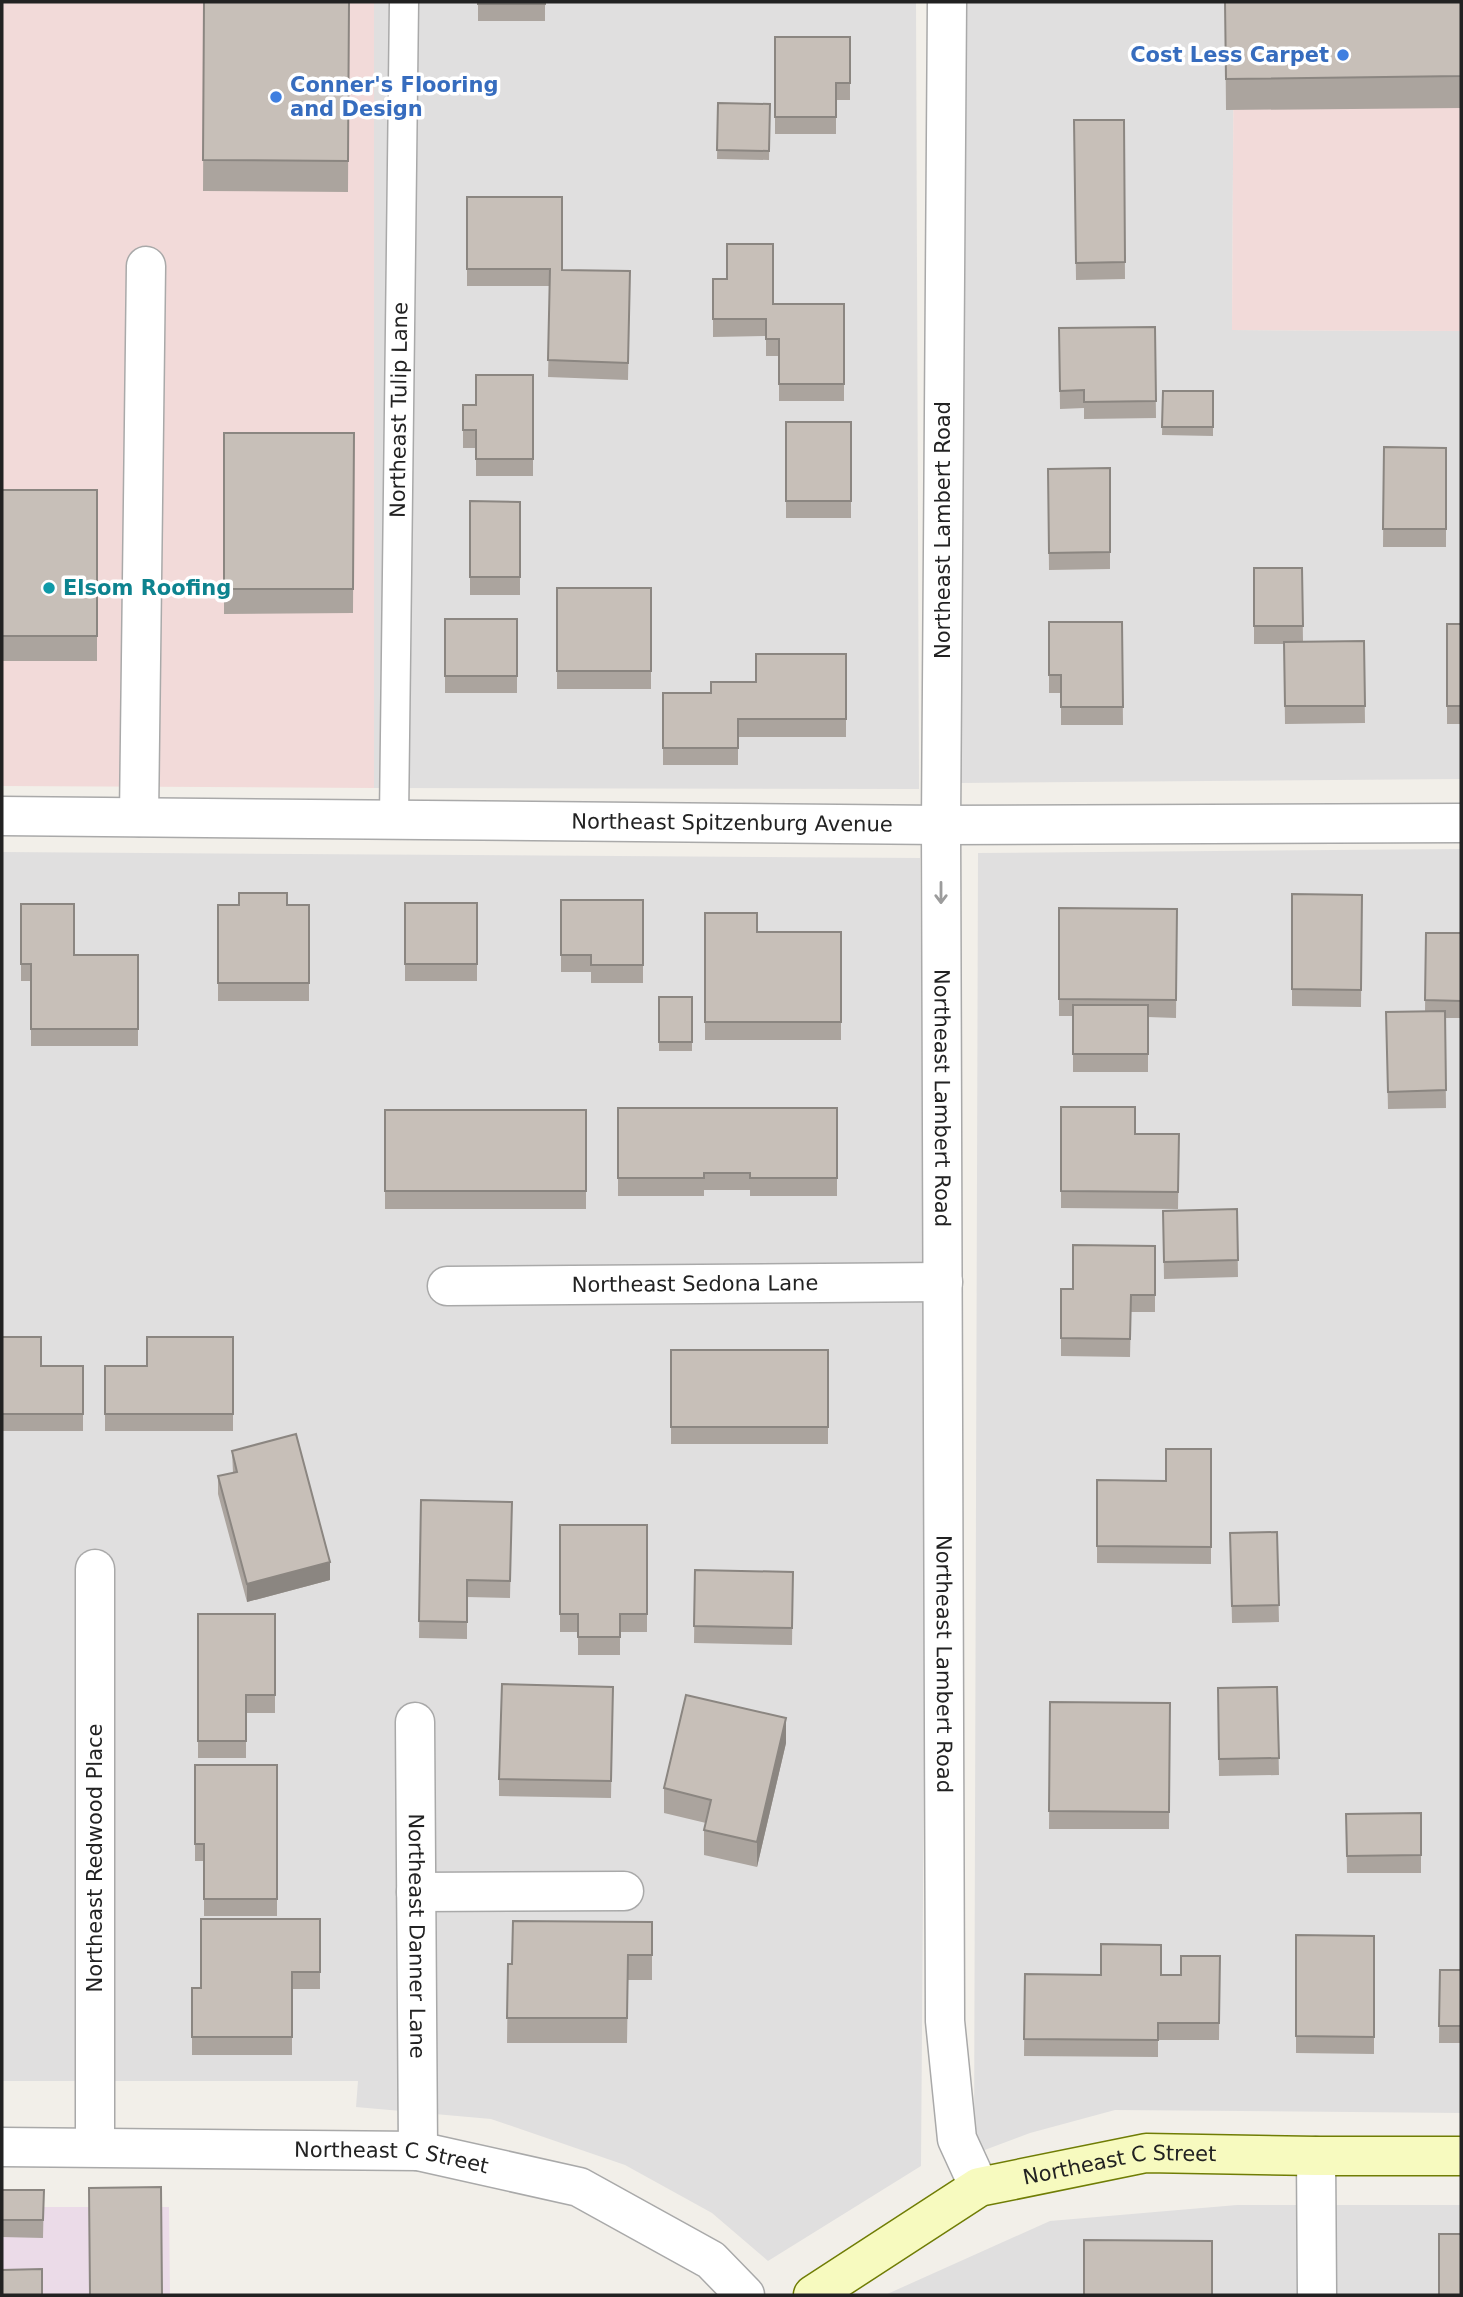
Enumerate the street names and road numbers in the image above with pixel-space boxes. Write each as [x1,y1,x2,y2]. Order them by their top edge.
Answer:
street label: Northeast Tulip Lane [386,302,412,518]
street label: Northeast Lambert Road [931,401,955,659]
street label: Northeast Spitzenburg Avenue [571,809,893,837]
street label: Northeast Lambert Road [929,969,954,1227]
street label: Northeast Sedona Lane [572,1271,818,1297]
street label: Northeast Lambert Road [931,1535,956,1793]
street label: Northeast Redwood Place [83,1724,107,1992]
street label: Northeast Danner Lane [404,1813,429,2059]
street label: Northeast C Street [294,2138,491,2178]
street label: Northeast C Street [1021,2141,1217,2190]

